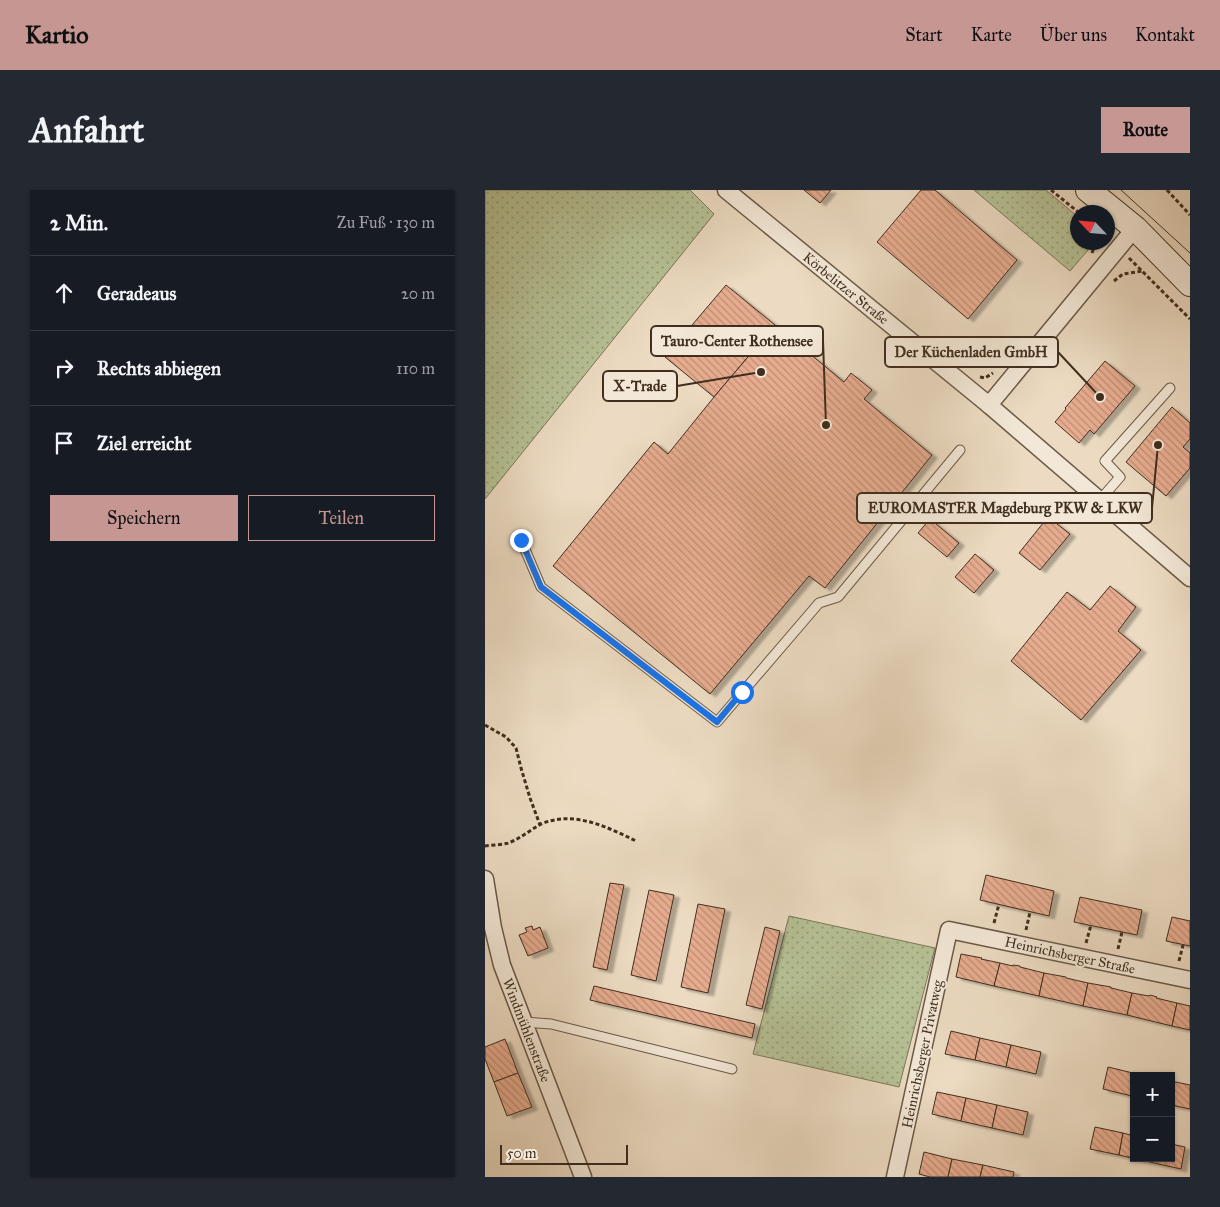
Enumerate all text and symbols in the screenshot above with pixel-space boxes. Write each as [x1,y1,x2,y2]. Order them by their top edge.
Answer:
text: Kartio [25,20,88,50]
text: Start [905,24,943,46]
text: Karte [971,24,1012,46]
text: Über uns [1040,24,1107,46]
text: Kontakt [1135,24,1195,46]
button: Route [1101,107,1190,153]
text: Anfahrt [30,109,144,152]
north arrow [1070,205,1115,250]
text: 2 Min. [50,210,108,236]
text: Zu Fuß · 130 m [337,213,435,232]
street label: Körbelitzer Straße [800,249,892,328]
icon: ahead [50,279,78,307]
text: Geradeaus [97,282,176,305]
text: 20 m [401,284,435,303]
callout: Tauro-Center Rothensee [651,326,823,356]
text: Tauro-Center Rothensee [660,332,814,350]
callout: Der Küchenladen GmbH [885,337,1058,367]
text: Der Küchenladen GmbH [894,343,1048,361]
icon: right [50,354,78,382]
text: Rechts abbiegen [97,357,221,380]
text: 110 m [396,359,435,378]
callout: X-Trade [603,371,677,401]
text: X-Trade [612,377,667,395]
icon: arrive [50,429,78,457]
text: Ziel erreicht [97,432,191,455]
callout: EUROMASTER Magdeburg PKW & LKW [857,493,1152,523]
button: Speichern [50,495,238,541]
button: Teilen [248,495,435,541]
text: EUROMASTER Magdeburg PKW & LKW [868,499,1143,518]
route end [510,529,533,552]
route start [731,681,754,704]
street label: Heinrichsberger Straße [1003,933,1137,978]
street label: Windmühlenstraße [499,976,554,1085]
street label: Heinrichsberger Privatweg [898,978,947,1130]
map controls [1130,1072,1175,1162]
button: + [1130,1072,1175,1117]
button: − [1130,1117,1175,1162]
scale bar [500,1142,627,1165]
text: 50 m [507,1145,536,1162]

